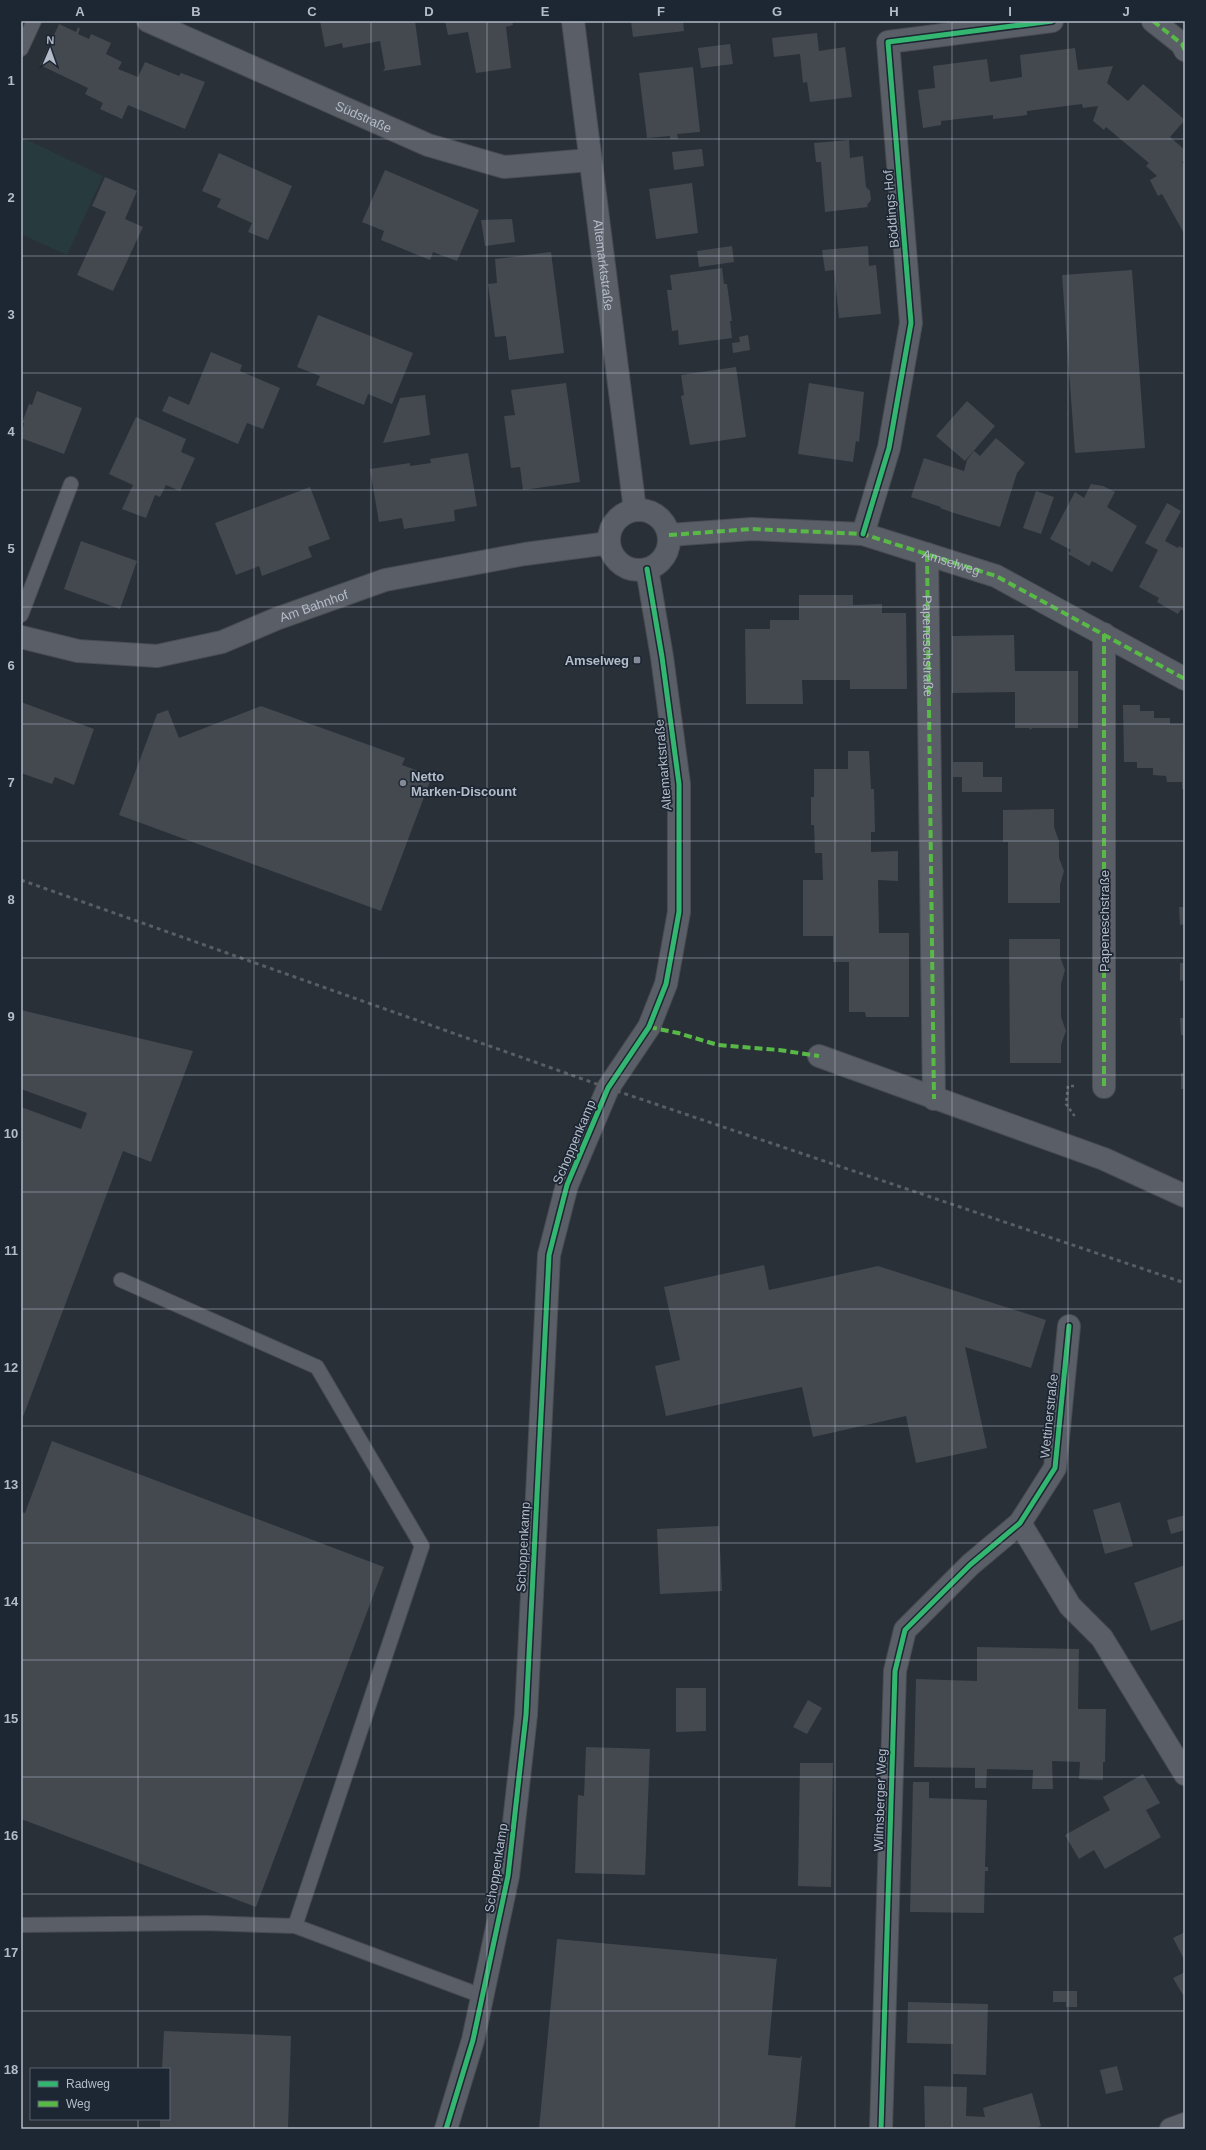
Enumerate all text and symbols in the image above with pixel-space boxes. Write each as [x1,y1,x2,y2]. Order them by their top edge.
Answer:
text: A [75,4,85,19]
text: B [191,4,201,19]
text: C [307,4,317,19]
text: D [424,4,434,19]
text: E [541,4,550,19]
text: F [657,4,665,19]
text: G [772,4,782,19]
text: H [889,4,899,19]
text: I [1008,4,1012,19]
text: J [1122,4,1130,19]
north arrow [30,30,70,70]
text: N [46,34,55,46]
text: 1 [7,73,15,88]
street label: Südstraße [333,98,394,136]
street label: Böddings Hof [880,169,902,249]
text: 2 [7,190,15,205]
street label: Altemarktstraße [591,219,617,312]
text: 3 [7,307,15,322]
text: 4 [7,424,15,439]
text: 5 [7,541,15,556]
street label: Amselweg [921,546,982,578]
street label: Am Bahnhof [277,586,350,625]
street label: Papeneschstraße [920,595,936,697]
place label: Amselweg [565,653,629,668]
marker: Amselweg [632,655,642,665]
text: 6 [7,658,15,673]
street label: Altemarktstraße [652,719,674,811]
place label: Netto Marken-Discount [411,769,517,799]
text: 7 [7,775,15,790]
marker: Netto Marken-Discount [398,778,408,788]
street label: Papeneschstraße [1097,870,1112,972]
text: 8 [7,892,15,907]
text: 9 [7,1009,15,1024]
street label: Schoppenkamp [549,1097,599,1187]
text: 10 [4,1126,18,1141]
text: 11 [4,1243,18,1258]
text: 12 [4,1360,18,1375]
street label: Wettinerstraße [1037,1373,1061,1459]
text: 13 [4,1477,18,1492]
street label: Schoppenkamp [513,1501,533,1593]
text: 14 [4,1594,19,1609]
text: 15 [4,1711,18,1726]
street label: Wilmsberger Weg [871,1748,889,1852]
street label: Schoppenkamp [482,1822,510,1914]
text: 16 [4,1828,18,1843]
text: 17 [4,1945,18,1960]
text: 18 [4,2062,18,2077]
legend [30,2068,170,2120]
text: Radweg [66,2077,110,2091]
text: Weg [66,2097,90,2111]

